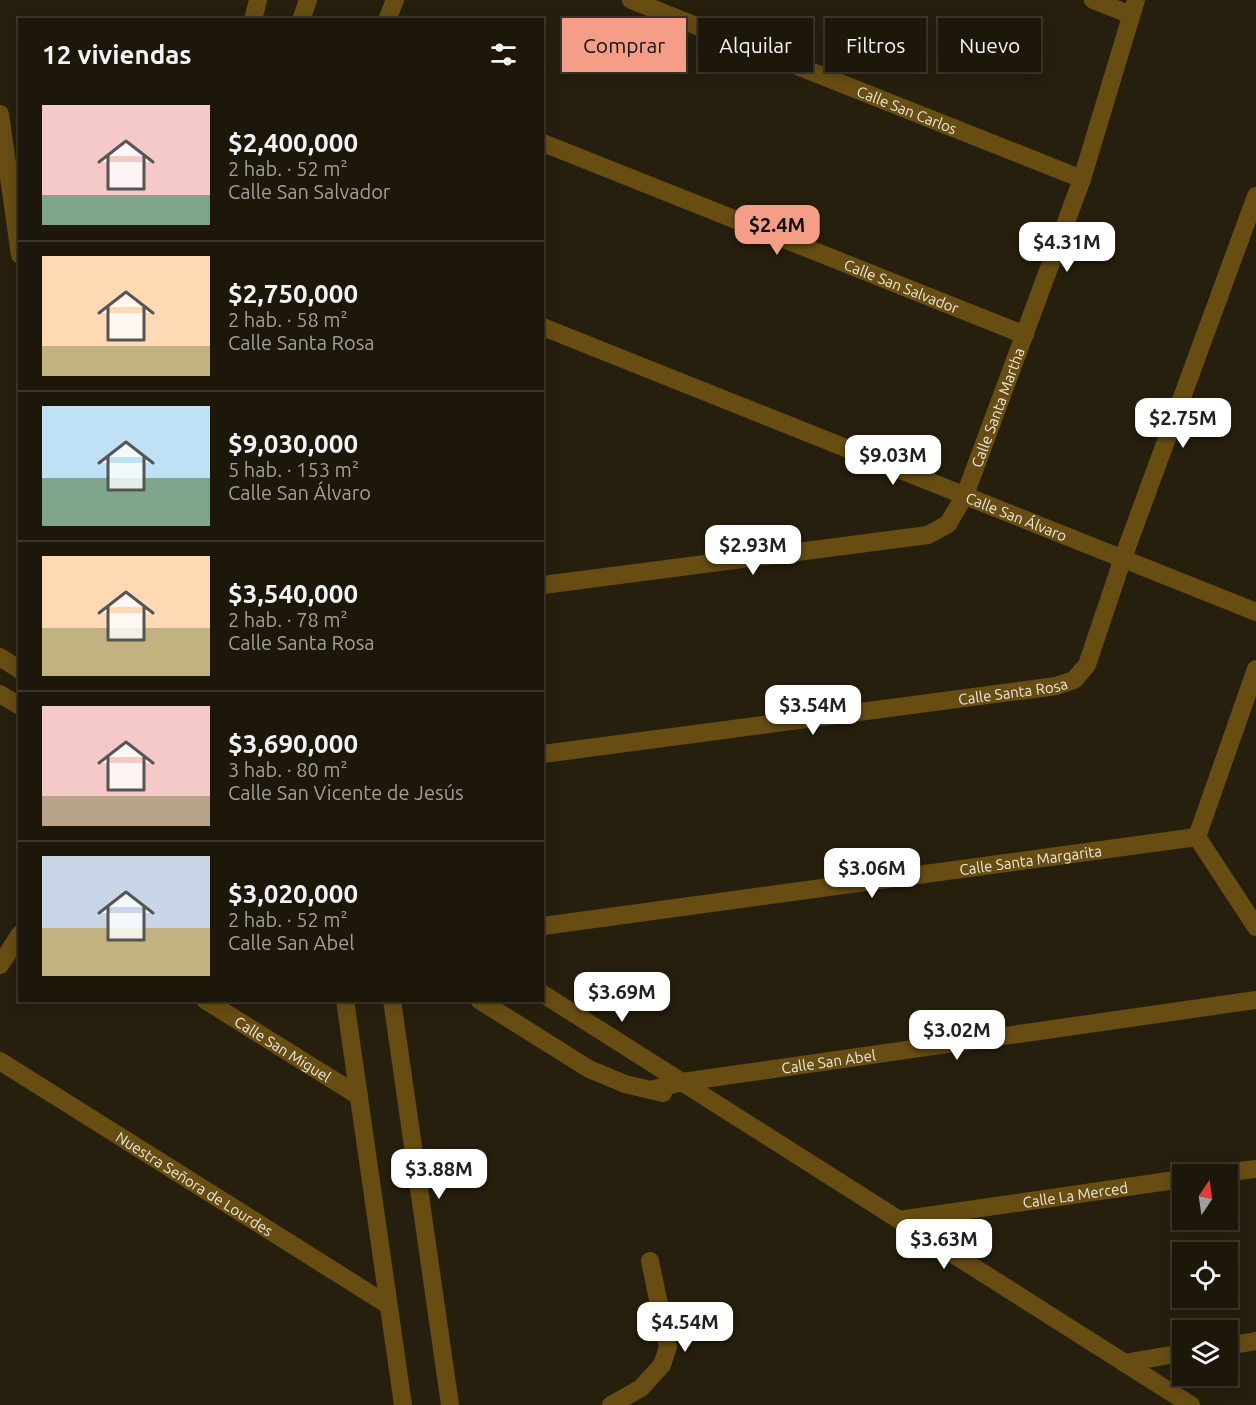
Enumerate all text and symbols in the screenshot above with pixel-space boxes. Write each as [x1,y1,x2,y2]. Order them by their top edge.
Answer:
chip: Comprar [562,18,686,72]
chip: Alquilar [698,18,813,72]
chip: Filtros [825,18,926,72]
chip: Nuevo [938,18,1041,72]
icon: filters [487,38,520,71]
text: 12 viviendas [42,40,192,69]
street label: Calle San Carlos [855,82,959,137]
text: $2,400,000 [228,128,358,157]
icon: home [90,129,162,201]
text: 2 hab. · 52 m² [228,157,348,180]
text: Calle San Salvador [228,180,390,203]
pin: $2.4M [735,205,819,256]
text: $2.4M [749,213,805,236]
pin: $4.31M [1018,222,1116,273]
text: $4.31M [1033,230,1101,253]
street label: Calle San Salvador [842,255,962,316]
text: $2,750,000 [228,279,358,308]
icon: home [90,280,162,352]
text: 2 hab. · 58 m² [228,308,348,331]
text: Calle Santa Rosa [228,331,375,354]
street label: Calle Santa Martha [967,345,1027,470]
pin: $2.75M [1134,398,1232,449]
text: $2.75M [1149,406,1217,429]
text: $9,030,000 [228,429,358,458]
icon: home [90,430,162,502]
pin: $9.03M [844,435,942,486]
text: $9.03M [859,443,927,466]
text: 5 hab. · 153 m² [228,458,359,481]
text: Calle San Álvaro [228,481,371,504]
street label: Calle San Álvaro [964,488,1070,544]
pin: $2.93M [704,525,802,576]
text: $2.93M [719,533,787,556]
text: $3,540,000 [228,579,358,608]
icon: home [90,580,162,652]
text: 2 hab. · 78 m² [228,608,348,631]
text: Calle Santa Rosa [228,631,375,654]
street label: Calle Santa Rosa [957,674,1070,707]
pin: $3.54M [764,685,862,736]
text: $3.54M [779,693,847,716]
text: $3,690,000 [228,729,358,758]
icon: home [90,730,162,802]
text: 3 hab. · 80 m² [228,758,348,781]
text: Calle San Vicente de Jesús [228,781,464,804]
street label: Calle Santa Margarita [958,842,1103,878]
pin: $3.06M [823,848,921,899]
text: $3.06M [838,856,906,879]
text: $3,020,000 [228,879,358,908]
icon: home [90,880,162,952]
text: 2 hab. · 52 m² [228,908,348,931]
text: Calle San Abel [228,931,354,954]
pin: $3.69M [573,972,671,1023]
text: $3.69M [588,980,656,1003]
pin: $3.02M [908,1010,1006,1061]
street label: Calle San Miguel [232,1012,334,1085]
text: $3.02M [923,1018,991,1041]
street label: Calle San Abel [780,1046,877,1076]
street label: Nuestra Señora de Lourdes [113,1128,276,1239]
pin: $3.88M [390,1149,488,1200]
text: $3.88M [405,1157,473,1180]
north arrow [1172,1164,1238,1230]
map controls [1172,1164,1238,1386]
street label: Calle La Merced [1021,1178,1129,1211]
pin: $3.63M [895,1219,993,1270]
text: $3.63M [910,1227,978,1250]
button: locate [1172,1242,1238,1308]
pin: $4.54M [636,1302,734,1353]
text: $4.54M [651,1310,719,1333]
button: layers [1172,1320,1238,1386]

